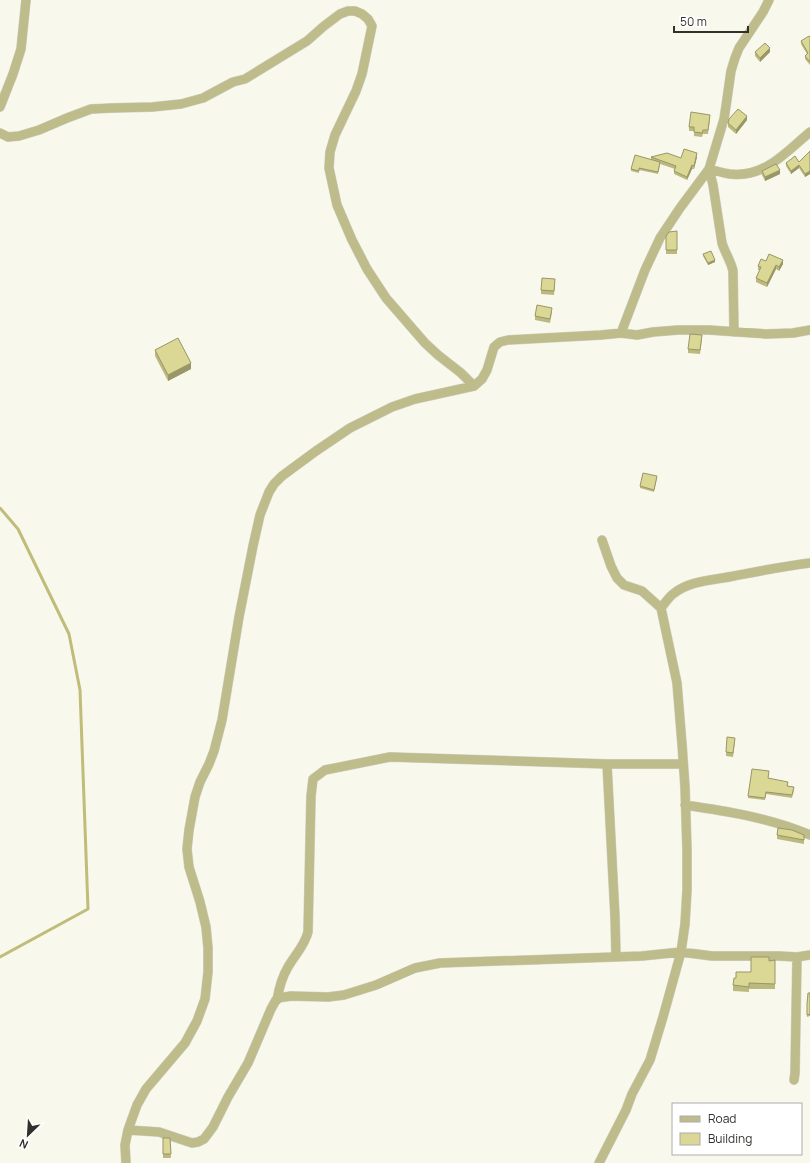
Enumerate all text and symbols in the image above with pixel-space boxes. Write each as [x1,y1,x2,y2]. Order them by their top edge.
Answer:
scale bar [674,8,748,34]
text: 50 m [680,13,707,30]
legend [672,1103,802,1155]
text: Road [708,1110,736,1127]
north arrow [8,1115,48,1155]
text: Building [708,1130,752,1147]
text: N [17,1136,30,1153]

